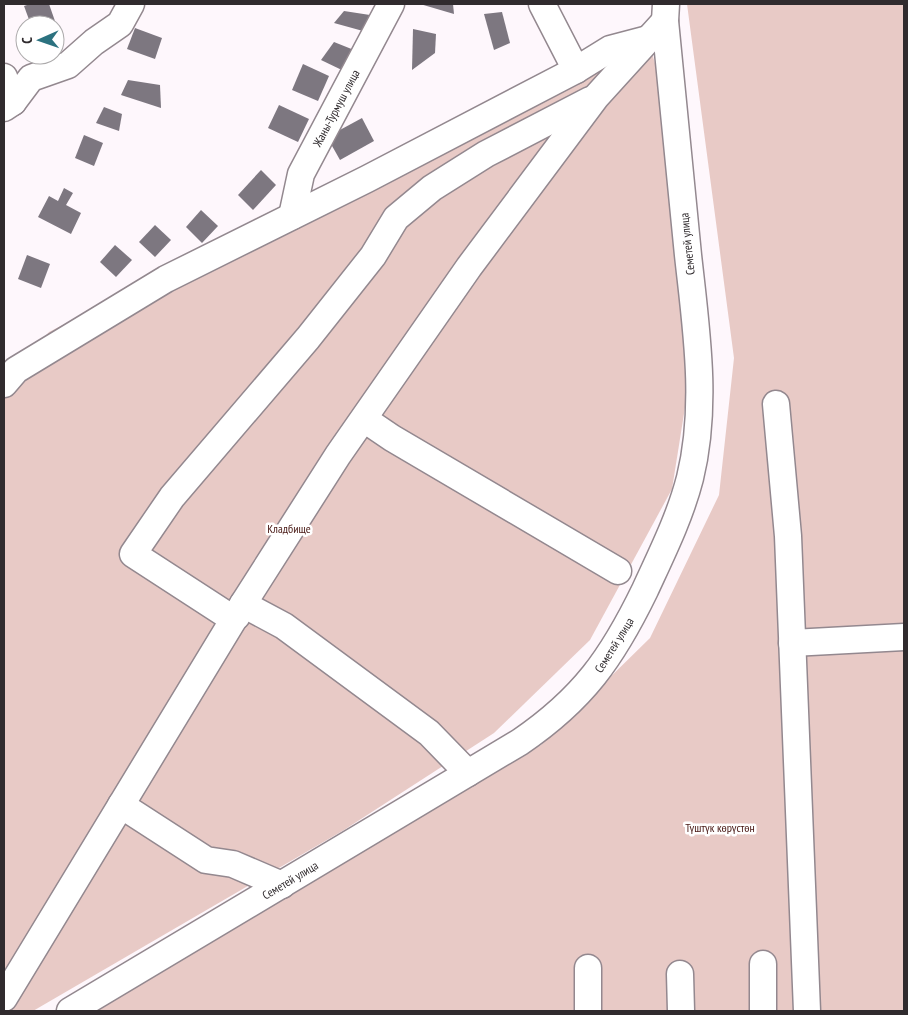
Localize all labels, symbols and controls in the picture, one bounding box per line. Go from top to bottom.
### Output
north arrow [15,15,65,65]
text: С [18,36,36,44]
street label: Жаны-Турмуш улица [309,67,363,150]
street label: Семетей улица [676,212,698,276]
park label: Кладбище [267,521,311,536]
street label: Семетей улица [591,614,637,675]
park label: Түштүк көрүстөн [685,820,755,835]
street label: Семетей улица [259,857,321,902]

